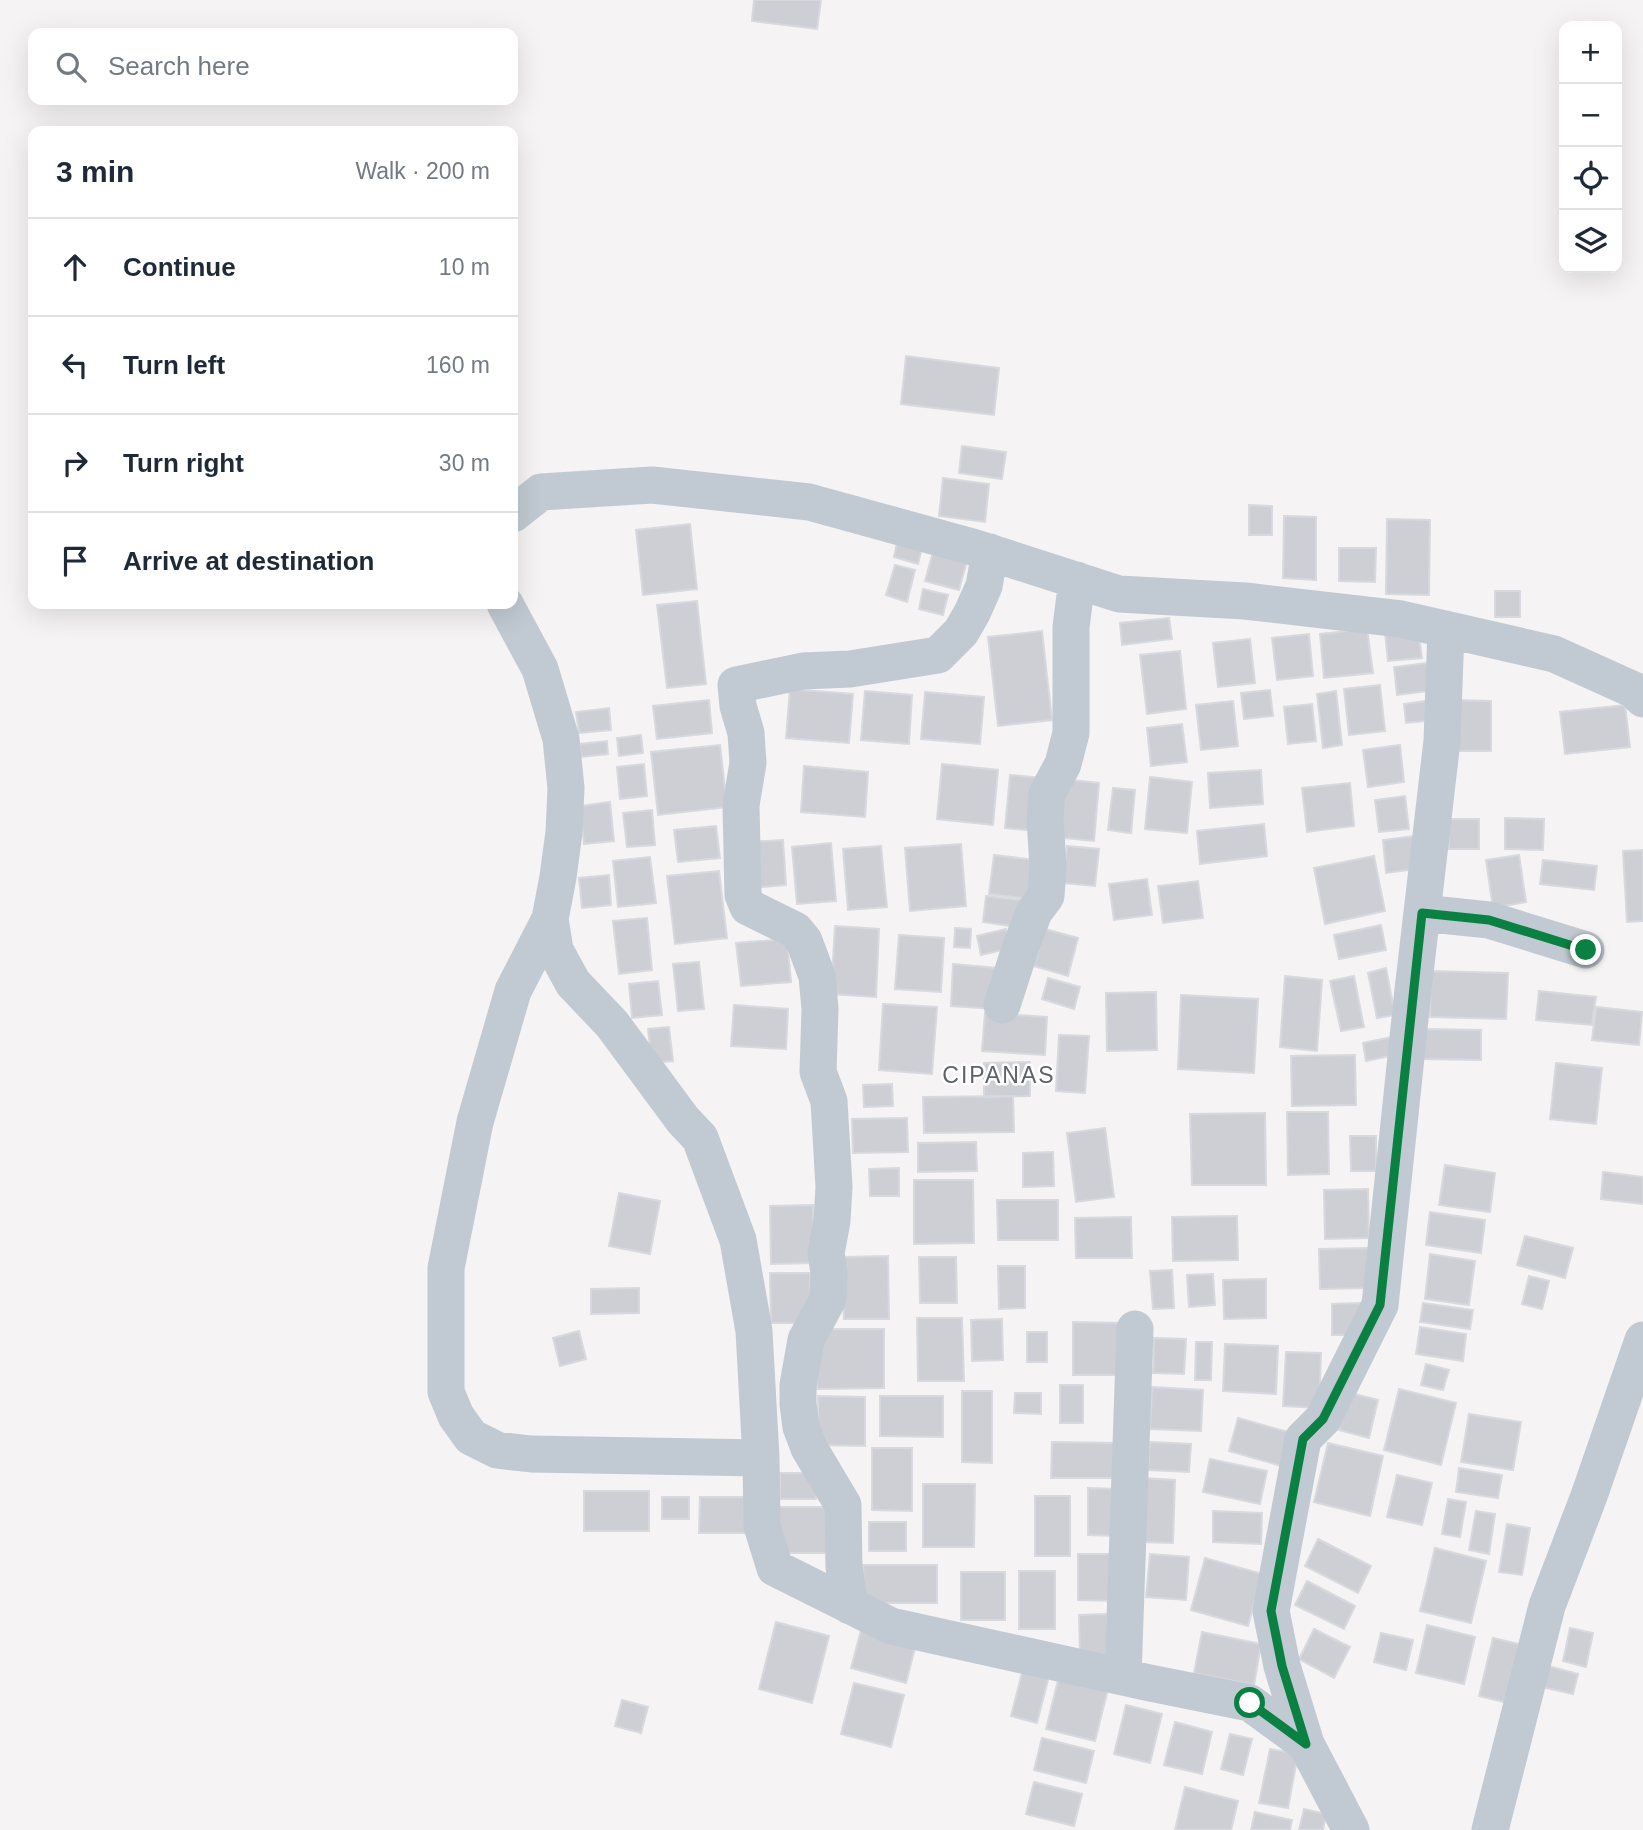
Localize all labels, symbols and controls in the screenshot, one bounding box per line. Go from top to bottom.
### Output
map controls [1559,21,1622,273]
button: + [1559,21,1622,84]
search box [28,28,518,105]
icon: search [52,48,90,86]
text: Search here [108,51,250,81]
button: − [1559,84,1622,147]
button: locate [1559,147,1622,210]
text: 3 min [56,155,134,188]
text: Walk · 200 m [355,158,490,184]
button: layers [1559,210,1622,273]
icon: ahead [56,248,94,286]
text: Continue [123,252,236,282]
text: 10 m [439,254,490,280]
icon: left [56,346,94,384]
text: Turn left [123,350,225,380]
text: 160 m [426,352,490,378]
icon: right [56,444,94,482]
text: Turn right [123,448,244,478]
text: 30 m [439,450,490,476]
icon: arrive [56,542,94,580]
text: Arrive at destination [123,546,374,576]
route end [1570,934,1601,965]
district label: CIPANAS [942,1062,1056,1088]
route start [1234,1687,1265,1718]

